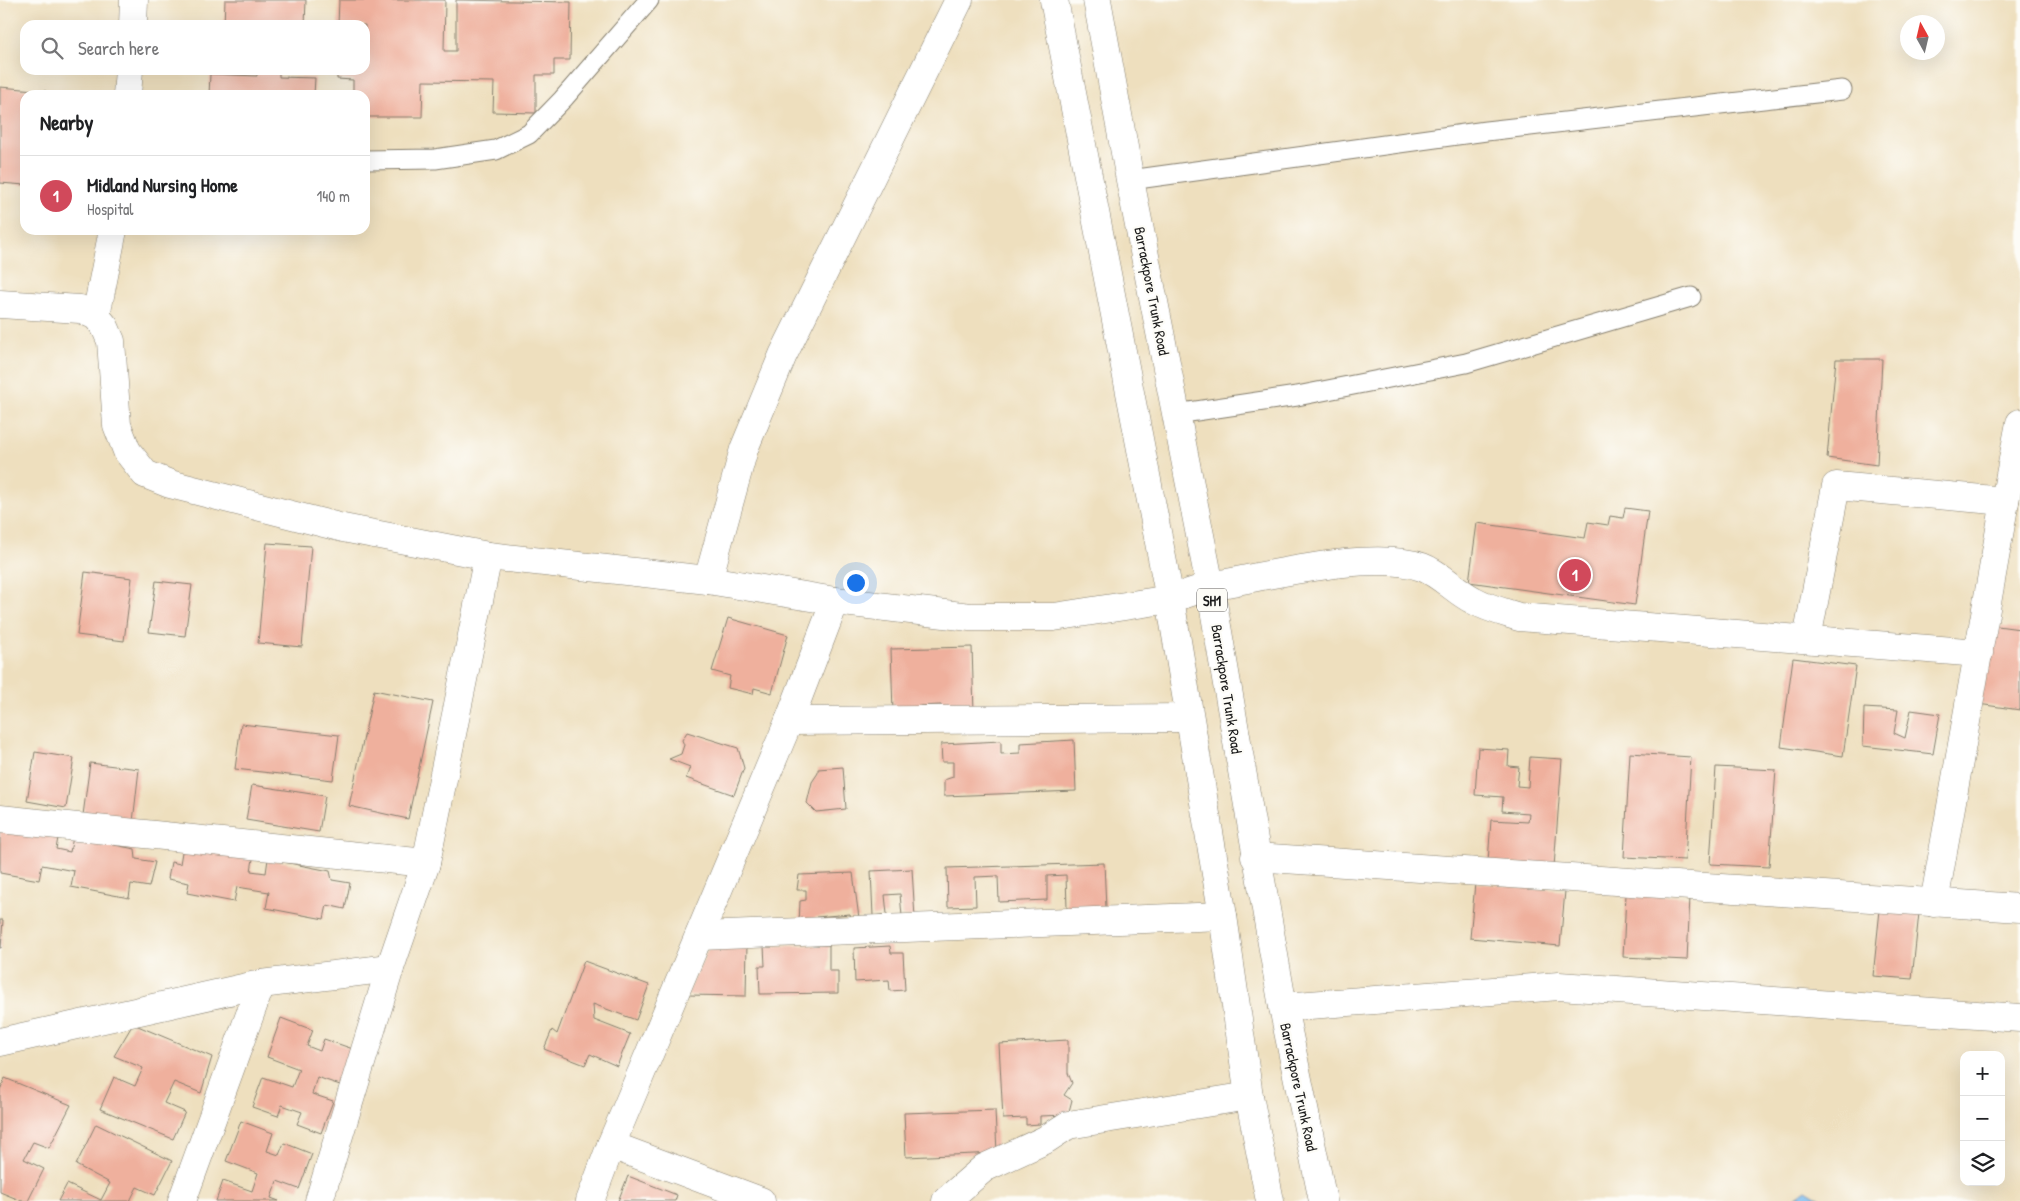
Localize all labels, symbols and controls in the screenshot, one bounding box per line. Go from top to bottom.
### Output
north arrow [1900,15,1945,60]
search box [20,20,370,75]
icon: search [38,34,66,62]
text: Search here [78,35,159,61]
text: Nearby [40,108,93,137]
text: Midland Nursing Home [87,172,238,198]
text: 1 [53,185,59,207]
text: 140 m [316,185,350,207]
text: Hospital [87,198,134,220]
street label: Barrackpore Trunk Road [1129,225,1175,357]
pin: 1 [1559,556,1591,594]
your location [843,570,869,596]
road number: SH1 [1197,588,1227,612]
street label: Barrackpore Trunk Road [1206,623,1248,755]
street label: Barrackpore Trunk Road [1275,1021,1323,1153]
map controls [1960,1051,2005,1186]
button: + [1960,1051,2005,1096]
button: − [1960,1096,2005,1141]
button: layers [1960,1141,2005,1186]

